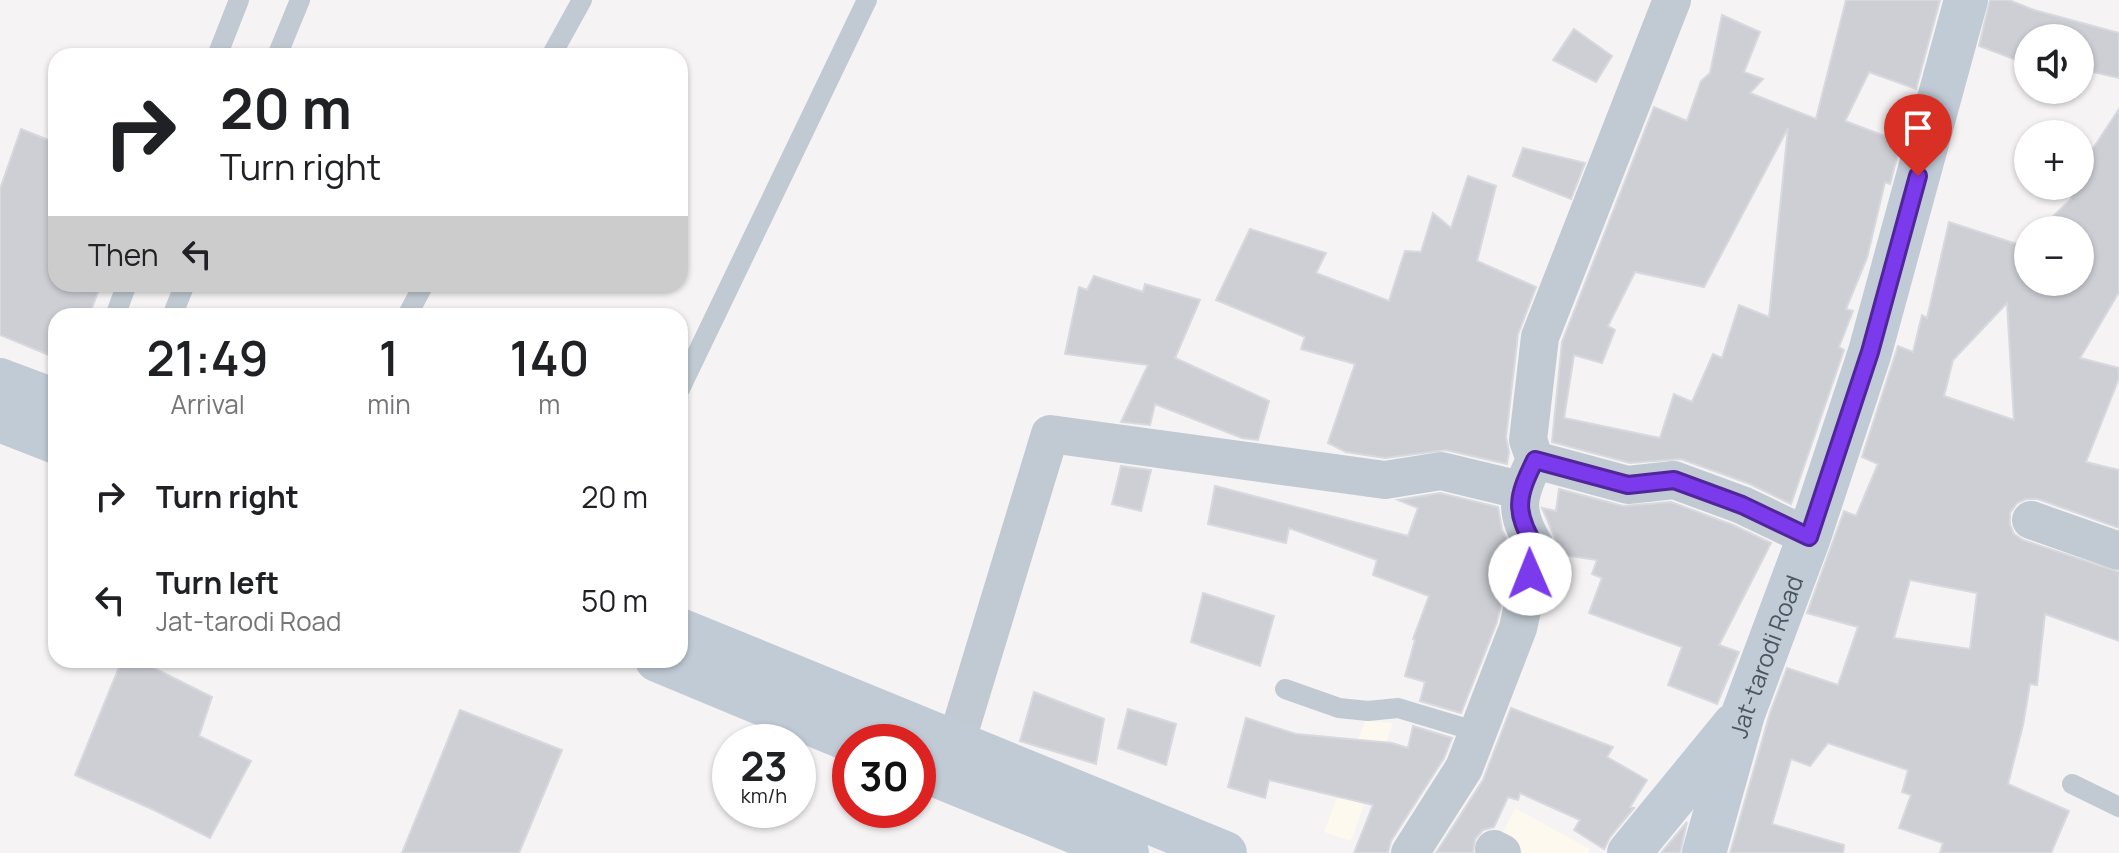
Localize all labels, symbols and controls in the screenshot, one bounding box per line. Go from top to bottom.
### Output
map controls [2014,24,2094,296]
button: sound [2014,24,2094,104]
text: 20 m [220,69,352,146]
icon: right [88,80,192,184]
pin [1884,94,1952,176]
icon: arrive [1896,106,1940,150]
button: + [2014,120,2094,200]
text: Turn right [220,142,381,191]
button: − [2014,216,2094,296]
icon: left [175,232,219,276]
text: Then [88,234,159,275]
text: 21:49 [147,325,269,390]
text: 1 [379,325,399,390]
text: 140 [509,325,589,390]
text: Arrival [170,386,245,422]
text: min [367,386,411,422]
text: m [538,386,560,422]
icon: right [88,474,132,518]
text: Turn right [156,476,299,517]
text: 20 m [581,476,648,517]
position arrow [1488,532,1572,616]
text: Turn left [156,562,279,603]
street label: Jat-tarodi Road [1721,570,1810,742]
icon: left [88,578,132,622]
text: 50 m [581,580,648,621]
text: Jat-tarodi Road [156,603,341,639]
speed limit sign: 30 [832,724,936,828]
text: 23 [740,738,788,793]
text: km/h [741,782,787,809]

